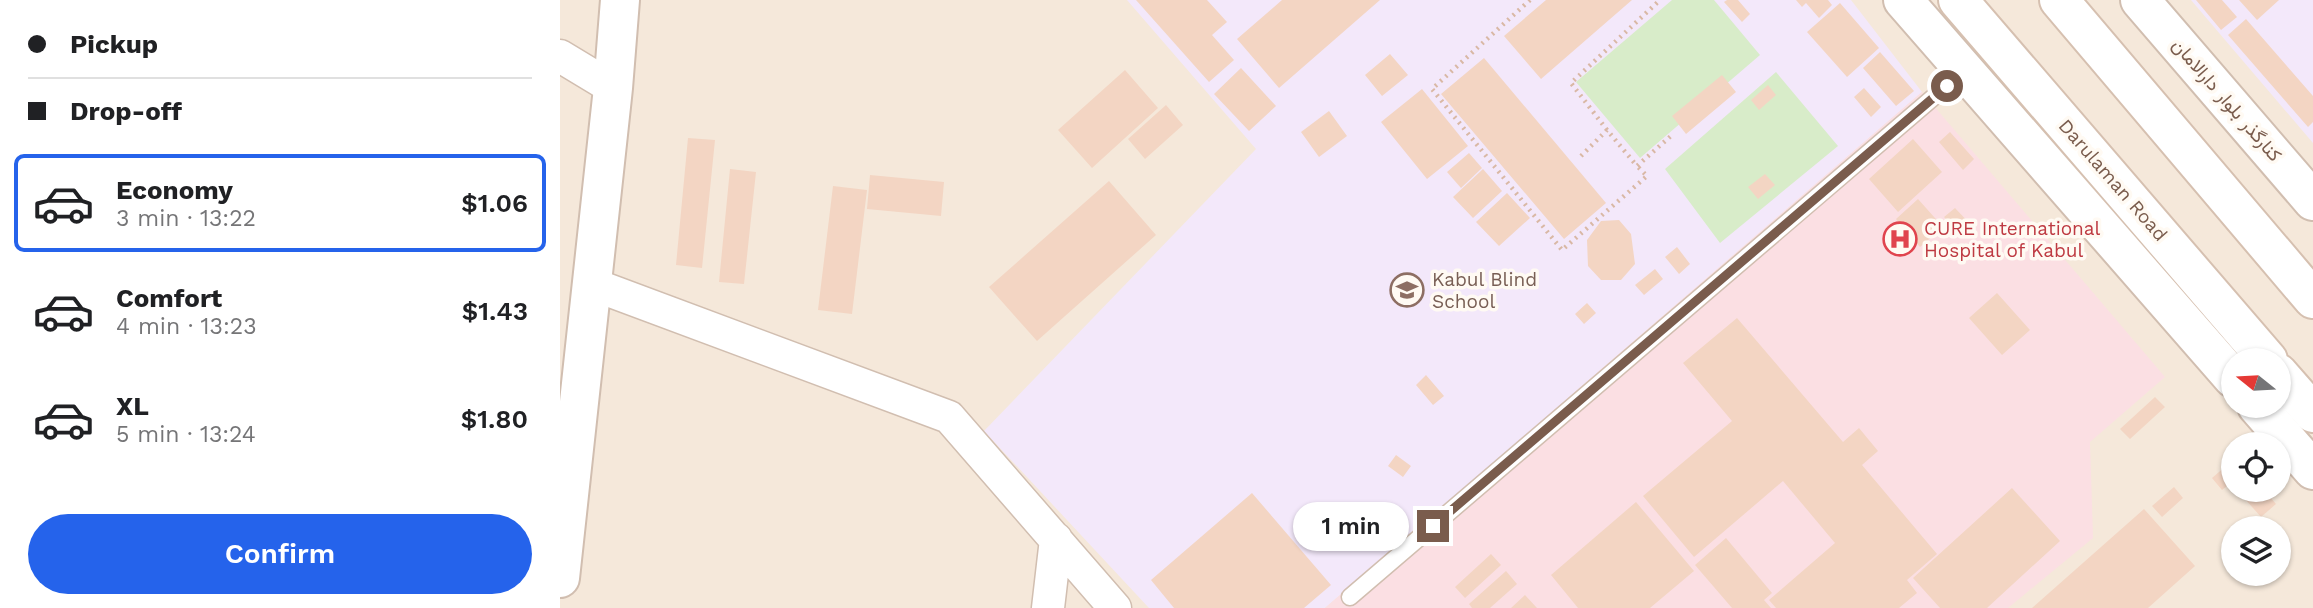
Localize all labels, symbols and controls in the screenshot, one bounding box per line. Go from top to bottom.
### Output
text: Pickup [70,29,158,59]
street label: کنارگذر بلوار دارالامان [2167,34,2287,166]
route start [1931,70,1963,102]
text: Drop-off [70,96,182,126]
street label: Darulaman Road [2054,114,2172,246]
icon: car [32,172,95,235]
text: Economy [116,175,233,205]
text: $1.06 [461,188,528,218]
text: 3 min · 13:22 [116,205,256,232]
place label: CURE International Hospital of Kabul [1924,217,2101,262]
hospital icon: CURE International Hospital of Kabul [1881,220,1919,258]
place label: Kabul Blind School [1432,268,1537,313]
school or university icon: Kabul Blind School [1388,271,1426,309]
icon: car [32,280,95,343]
text: Comfort [116,283,222,313]
text: $1.43 [462,296,528,326]
text: 4 min · 13:23 [116,313,257,340]
north arrow [2221,348,2291,418]
map controls [2221,348,2291,586]
icon: car [32,388,95,451]
text: XL [116,391,149,421]
text: $1.80 [461,404,528,434]
text: 5 min · 13:24 [116,421,256,448]
button: locate [2221,432,2291,502]
callout: 1 min [1293,502,1408,550]
route end [1417,510,1449,542]
text: 1 min [1321,513,1381,540]
button: Confirm [28,514,532,594]
button: layers [2221,516,2291,586]

